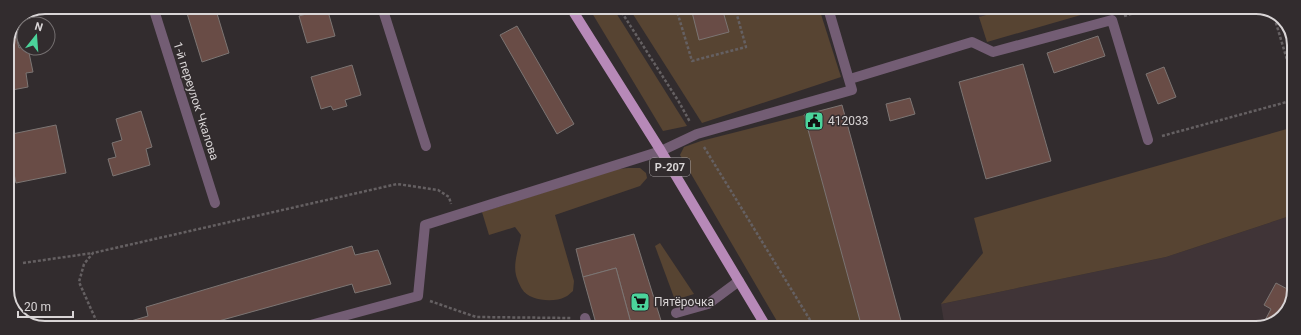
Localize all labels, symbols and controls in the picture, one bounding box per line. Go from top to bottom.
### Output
north arrow [16,16,56,56]
text: N [33,20,45,34]
street label: 1-й переулок Чкалова [170,40,222,162]
public building icon: 412033 [803,110,825,132]
place label: 412033 [828,114,868,128]
road number: Р-207 [650,158,690,176]
supermarket icon: Пятёрочка [629,291,651,313]
scale bar [18,293,73,319]
place label: Пятёрочка [654,295,714,309]
text: 20 m [24,300,51,314]

